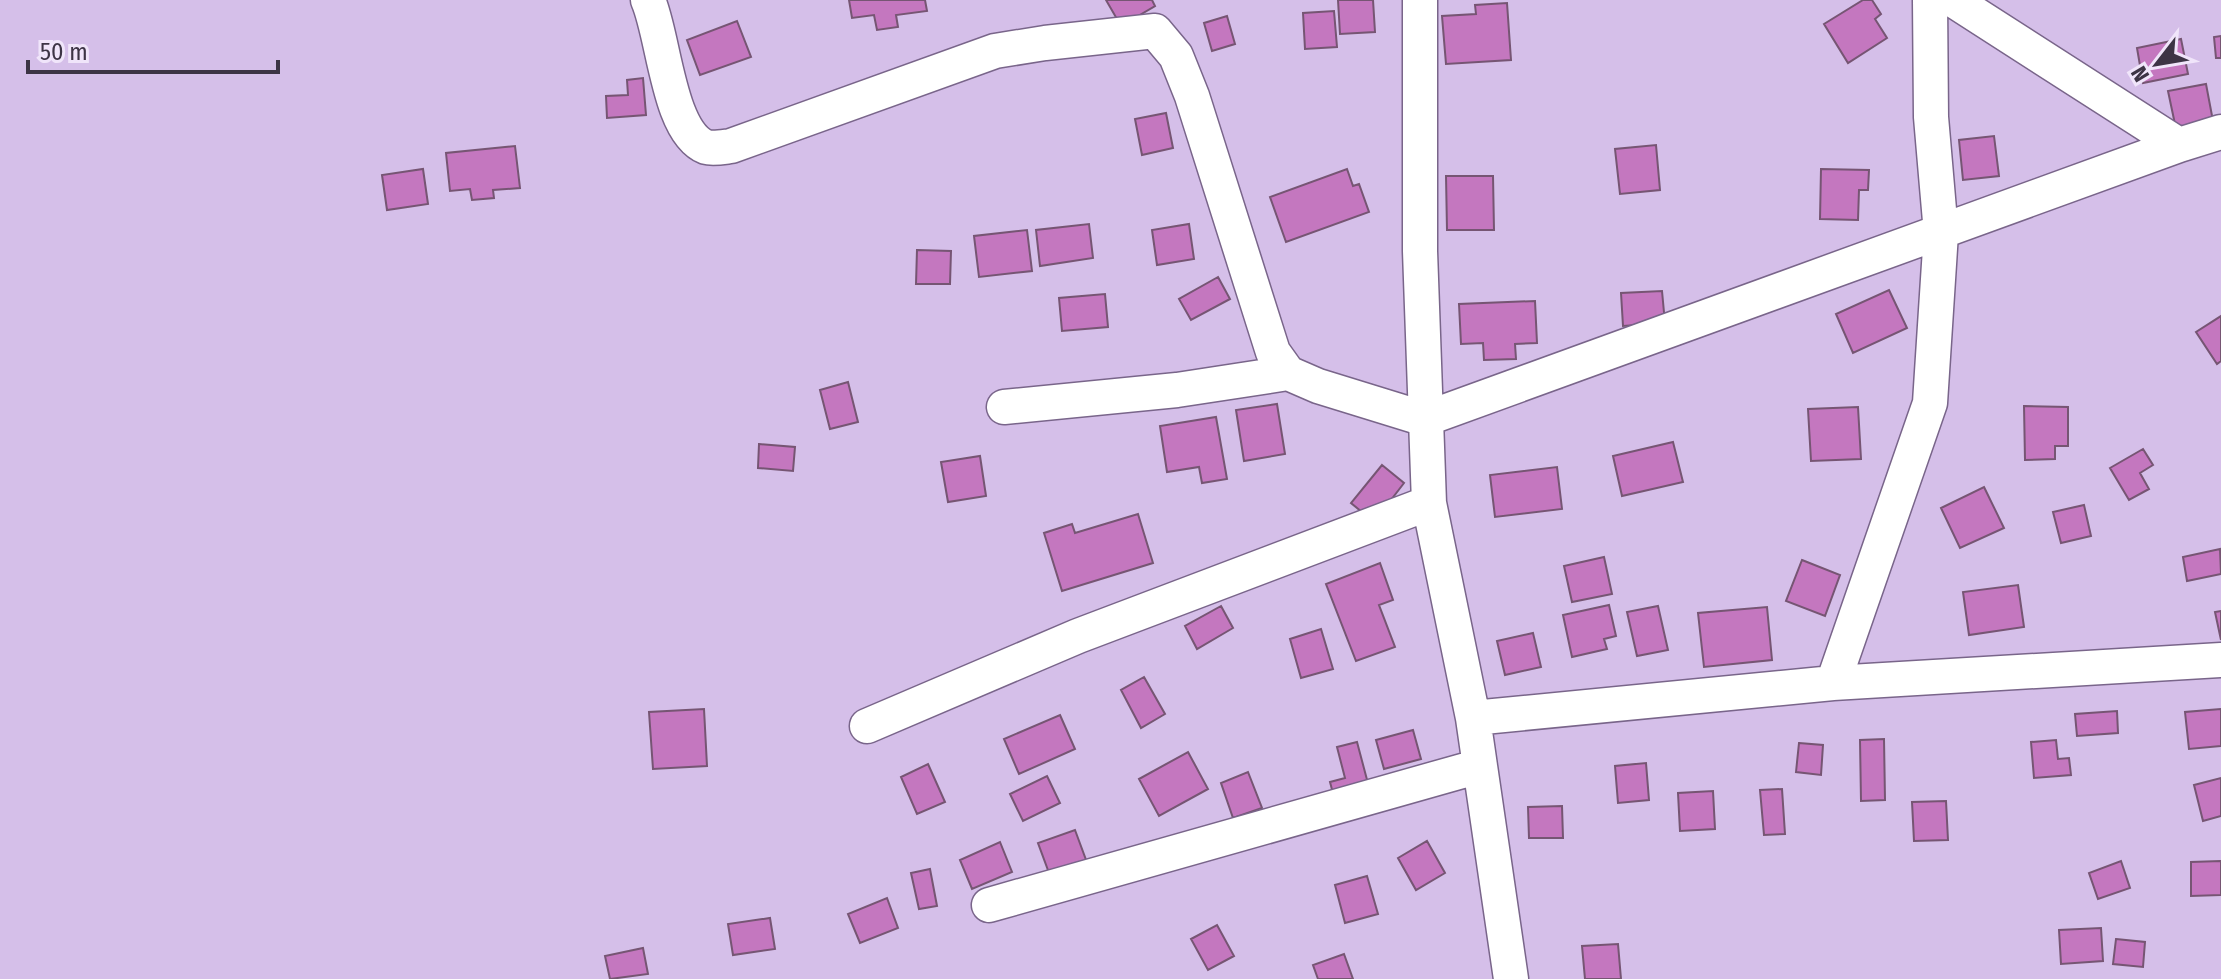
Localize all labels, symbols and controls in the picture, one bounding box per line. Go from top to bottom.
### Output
scale bar [28,24,278,74]
north arrow [2117,24,2197,104]
text: 50 m [40,38,88,66]
text: N [2125,61,2155,87]

